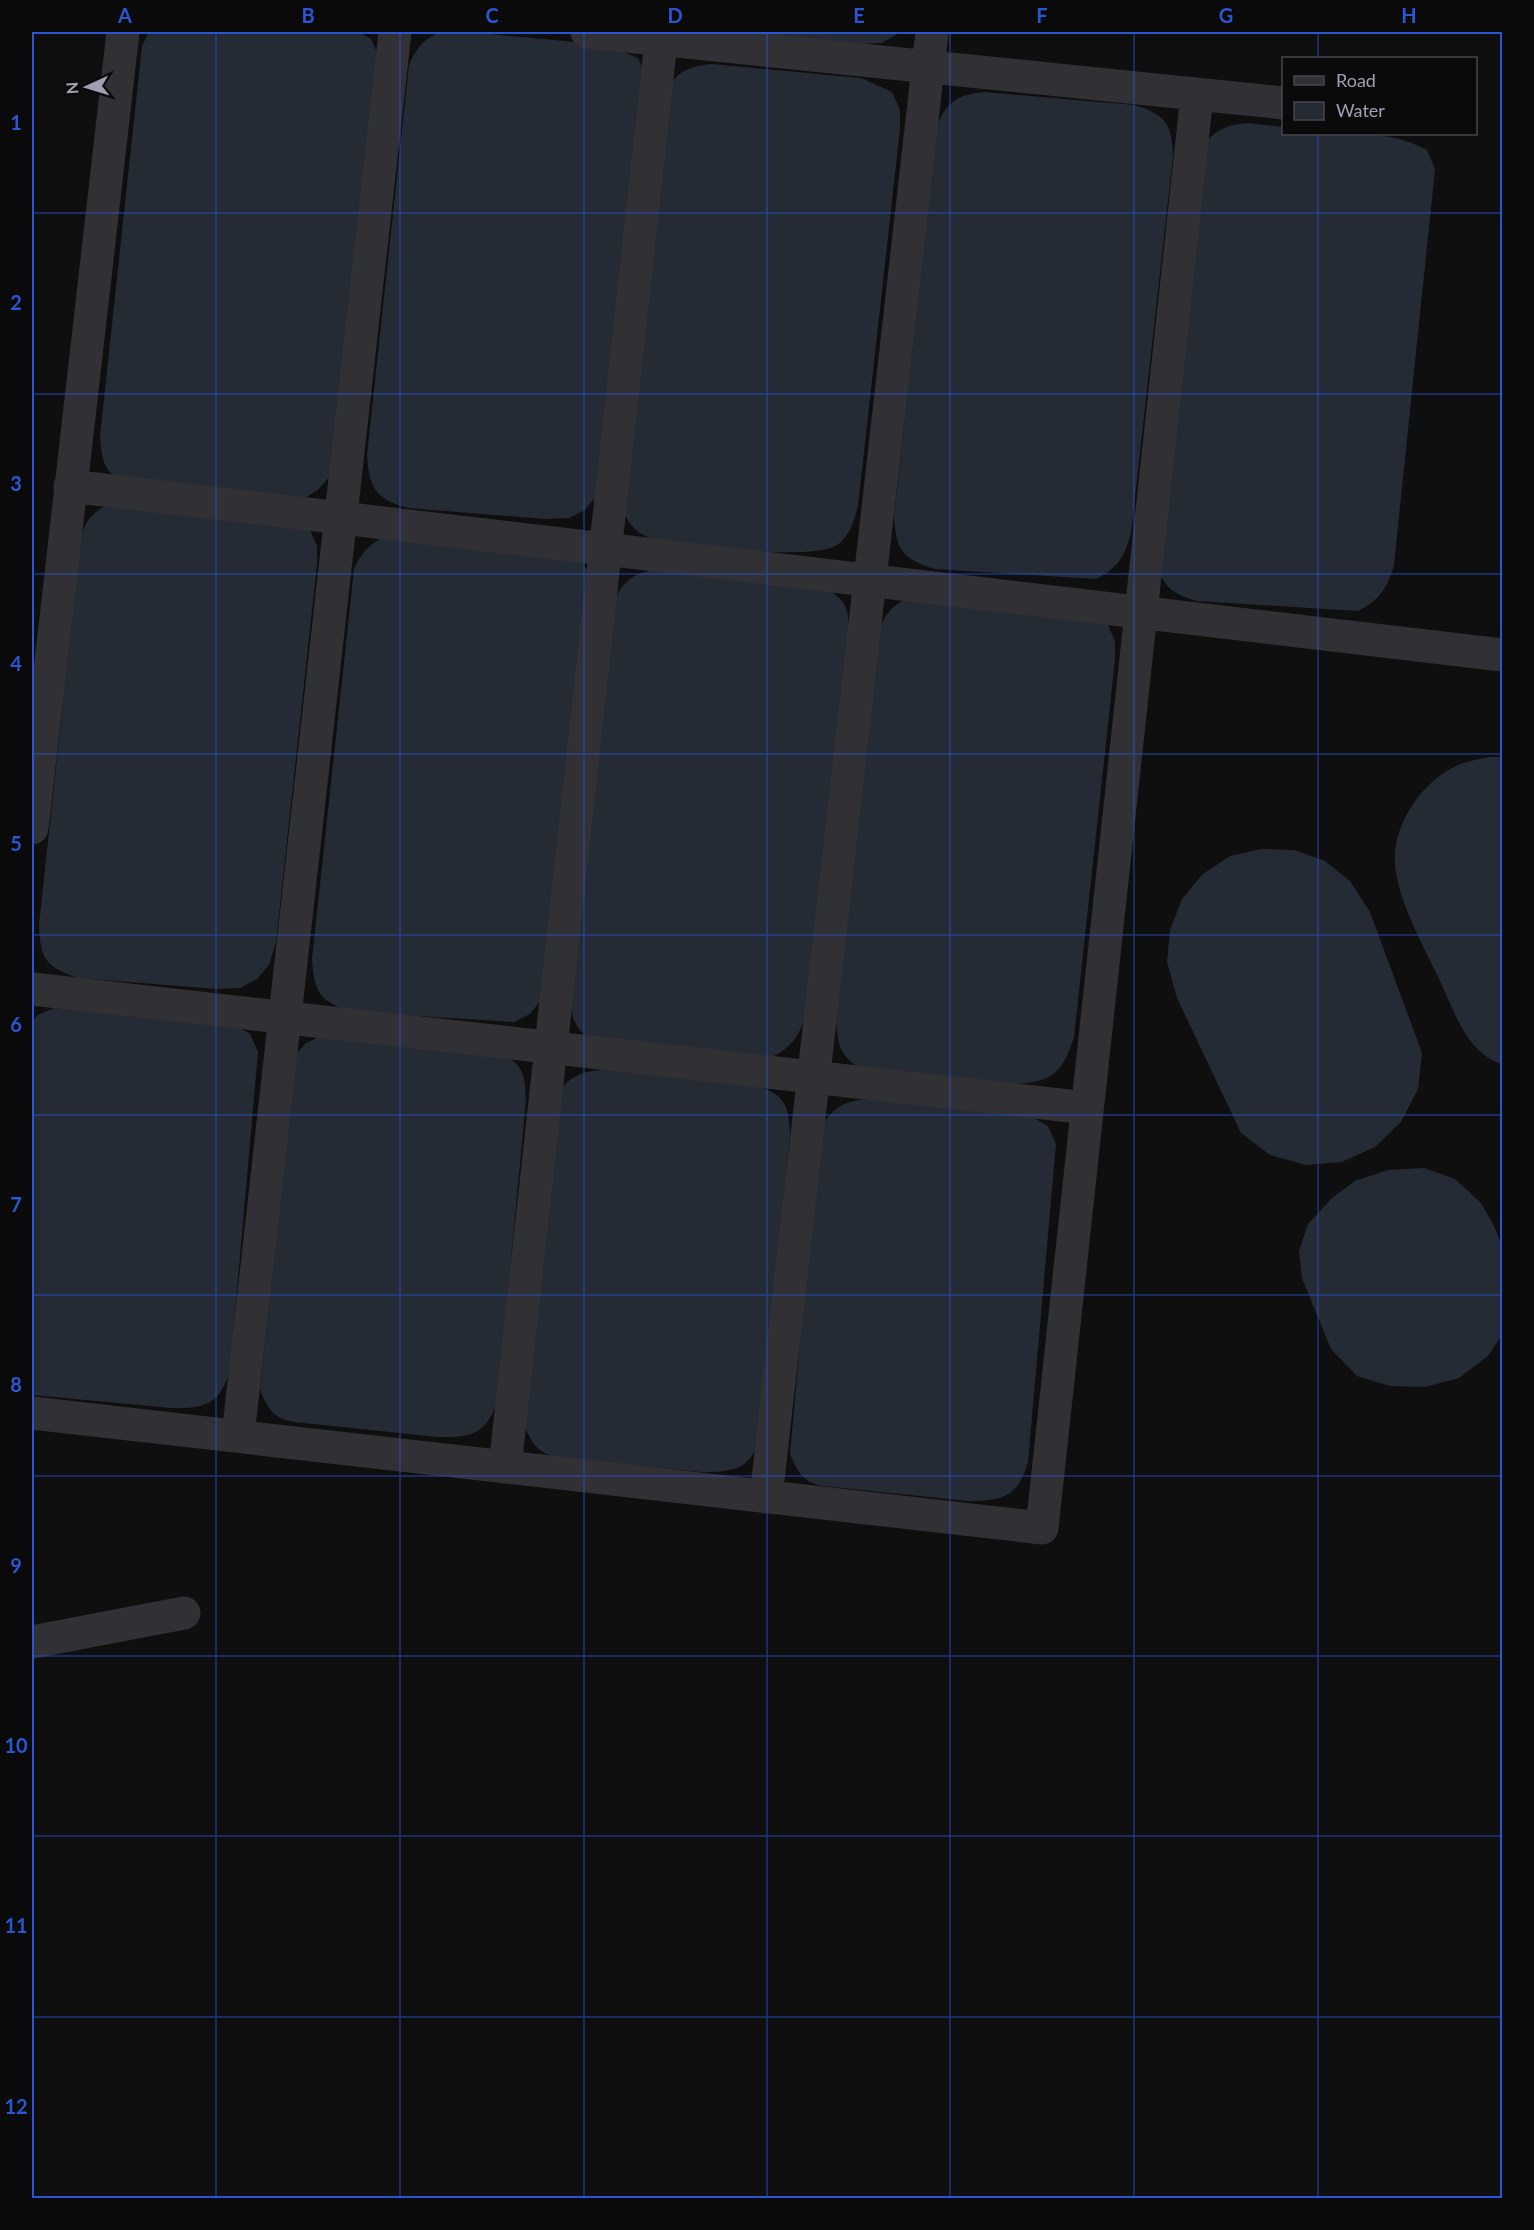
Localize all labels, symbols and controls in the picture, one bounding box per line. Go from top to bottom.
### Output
text: A [117,3,132,27]
text: B [301,3,315,27]
text: C [485,3,499,27]
text: D [667,3,683,27]
text: E [853,3,865,27]
text: F [1036,3,1048,27]
text: G [1219,3,1233,27]
text: H [1401,3,1417,27]
north arrow [57,57,117,117]
legend [1282,57,1477,135]
text: Road [1336,69,1376,91]
text: N [62,81,81,95]
text: Water [1336,99,1385,121]
text: 1 [10,110,22,134]
text: 2 [10,290,22,314]
text: 3 [10,471,22,495]
text: 4 [10,651,22,675]
text: 5 [10,831,22,855]
text: 6 [10,1012,22,1036]
text: 7 [10,1192,22,1216]
text: 8 [10,1372,22,1396]
text: 9 [10,1553,22,1577]
text: 10 [4,1733,28,1757]
text: 11 [4,1913,28,1937]
text: 12 [4,2094,28,2118]

